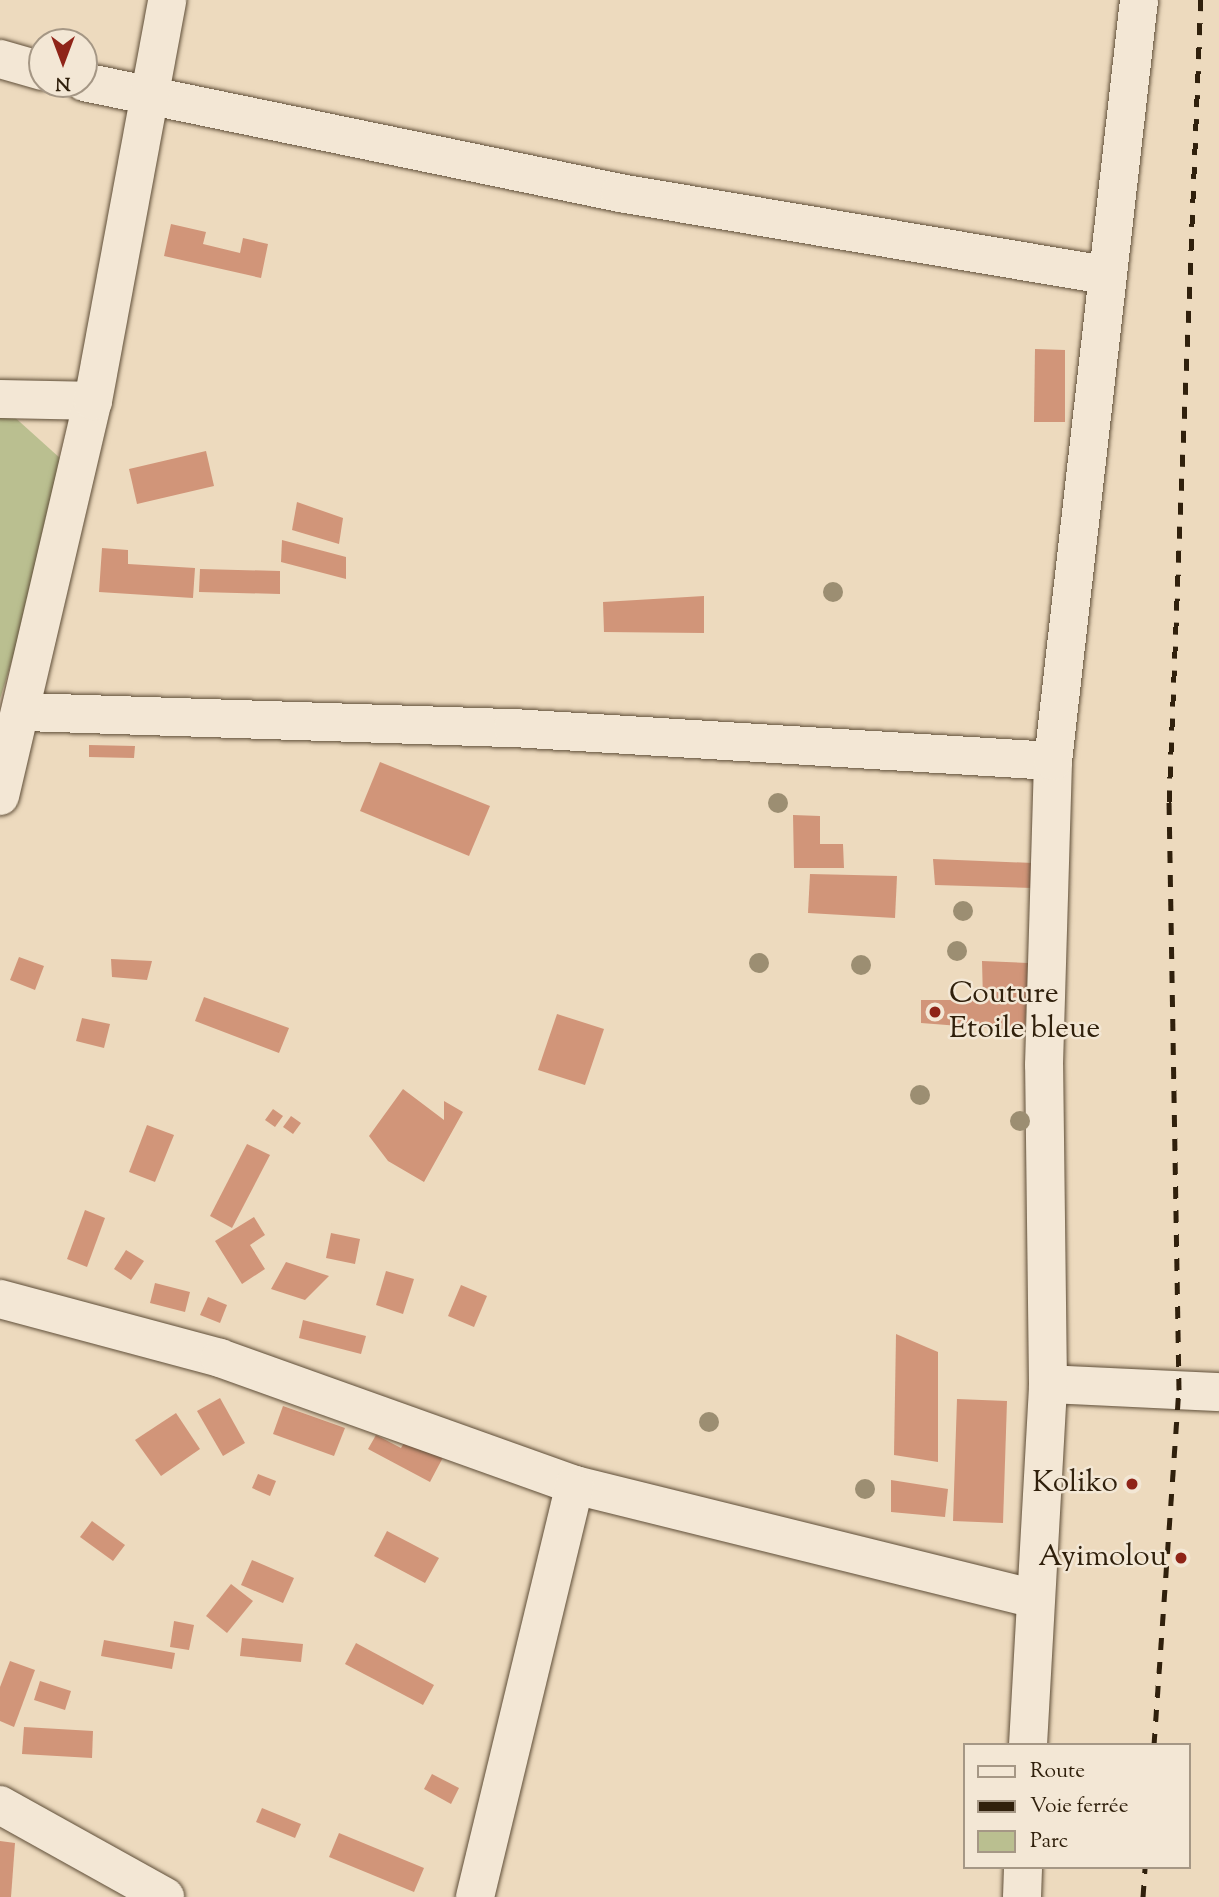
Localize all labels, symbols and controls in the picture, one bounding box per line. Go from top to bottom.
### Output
north arrow [28,28,98,98]
text: N [55,69,71,96]
place label: Couture Etoile bleue [949,977,1100,1048]
marker: Couture Etoile bleue [927,1004,943,1020]
place label: Koliko [1032,1466,1118,1502]
marker: Koliko [1124,1476,1140,1492]
place label: Ayimolou [1038,1540,1167,1576]
marker: Ayimolou [1173,1550,1189,1566]
legend [964,1743,1191,1869]
text: Route [1030,1757,1085,1787]
text: Voie ferrée [1030,1792,1128,1822]
text: Parc [1030,1827,1068,1857]

